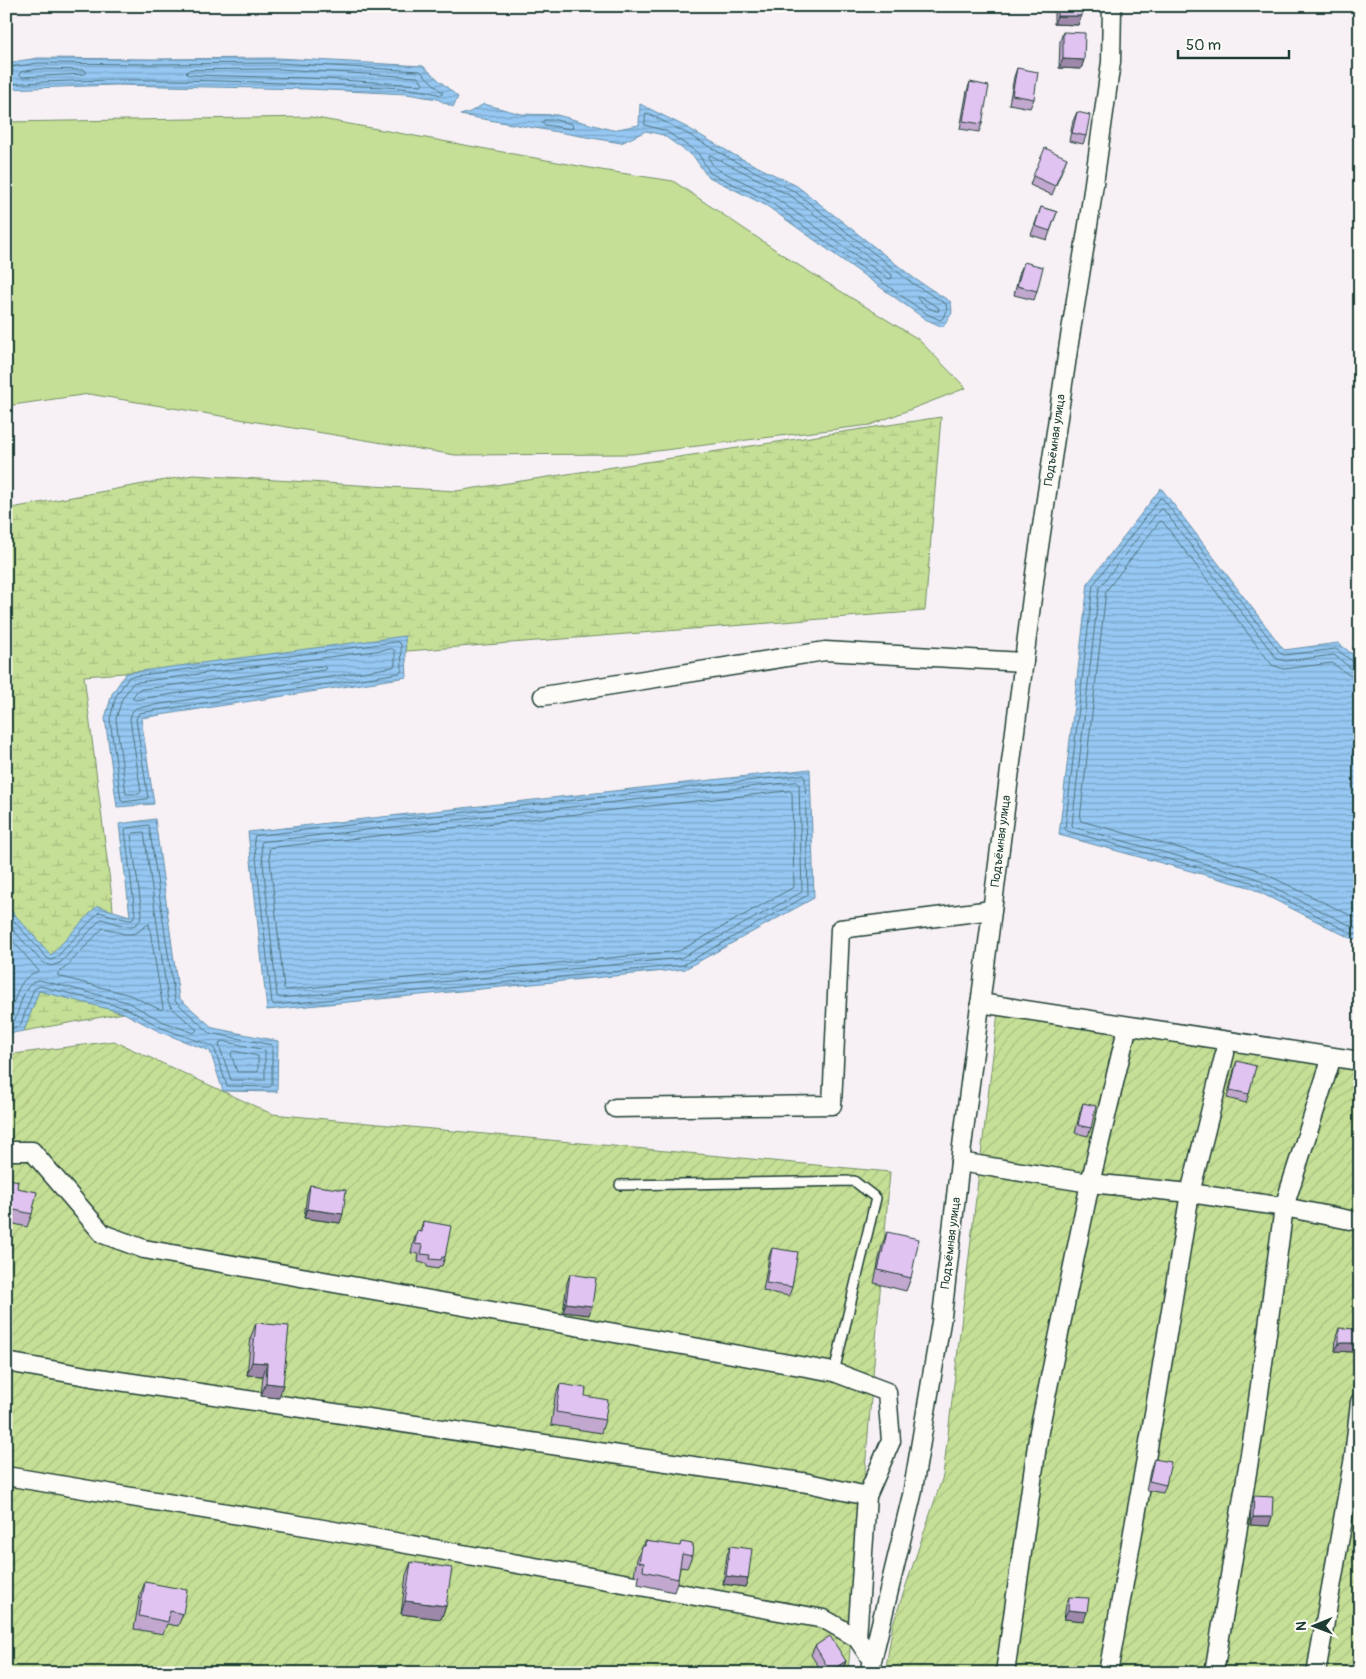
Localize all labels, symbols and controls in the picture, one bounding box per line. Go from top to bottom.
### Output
scale bar [1178,28,1290,60]
text: 50 m [1186,36,1221,55]
street label: Подъёмная улица [1041,393,1069,487]
street label: Подъёмная улица [988,794,1014,888]
street label: Подъёмная улица [938,1196,964,1290]
north arrow [1288,1602,1338,1652]
text: N [1293,1621,1310,1631]

